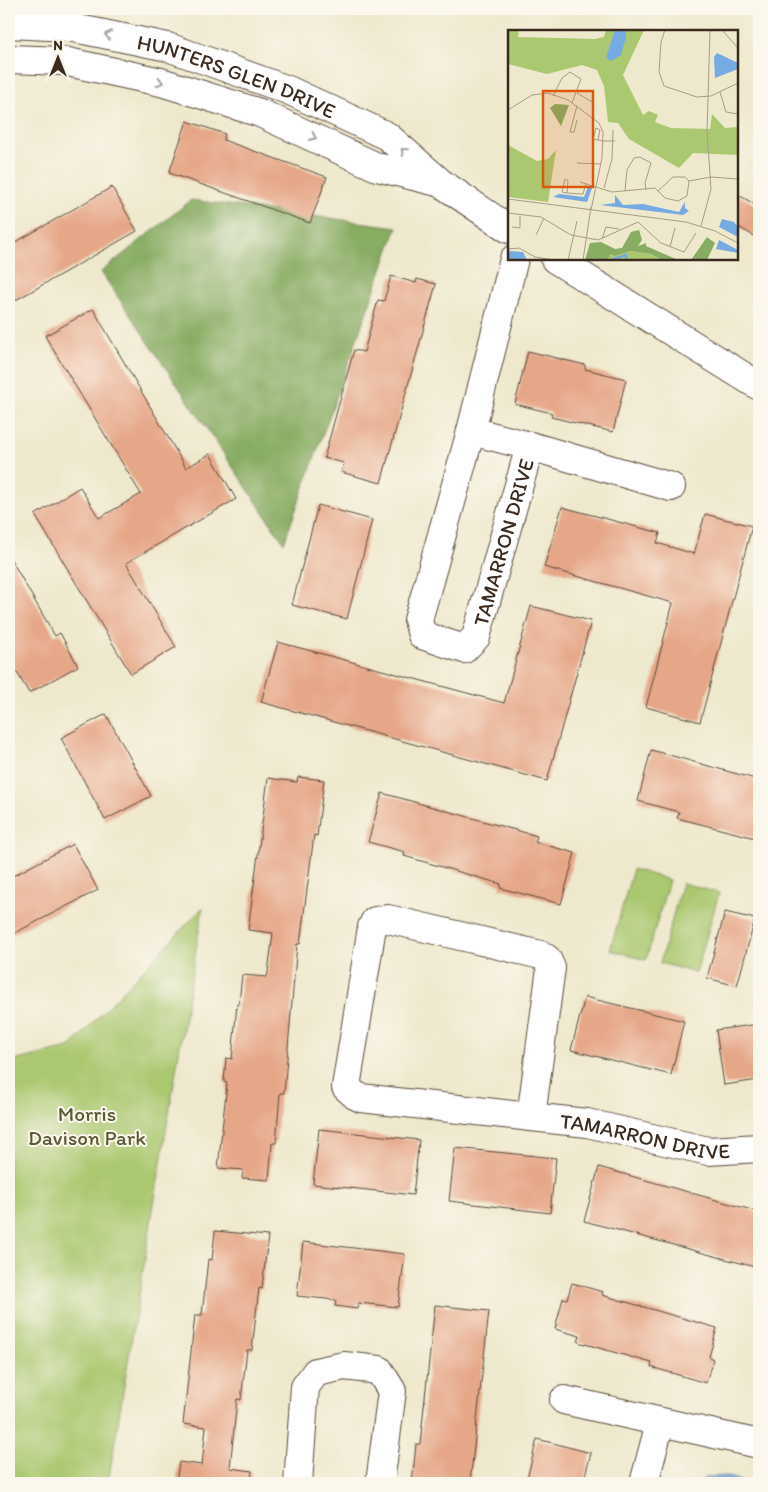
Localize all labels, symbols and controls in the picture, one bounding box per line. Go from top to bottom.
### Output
street label: HUNTERS GLEN DRIVE [135,29,340,123]
one-way arrow [104,30,113,41]
inset map [508,30,738,260]
north arrow [32,32,82,82]
text: N [53,37,63,54]
one-way arrow [156,76,165,87]
one-way arrow [308,131,317,141]
one-way arrow [401,148,410,156]
street label: TAMARRON DRIVE [467,455,538,629]
park label: Morris Davison Park [28,1101,146,1150]
street label: TAMARRON DRIVE [559,1108,731,1164]

